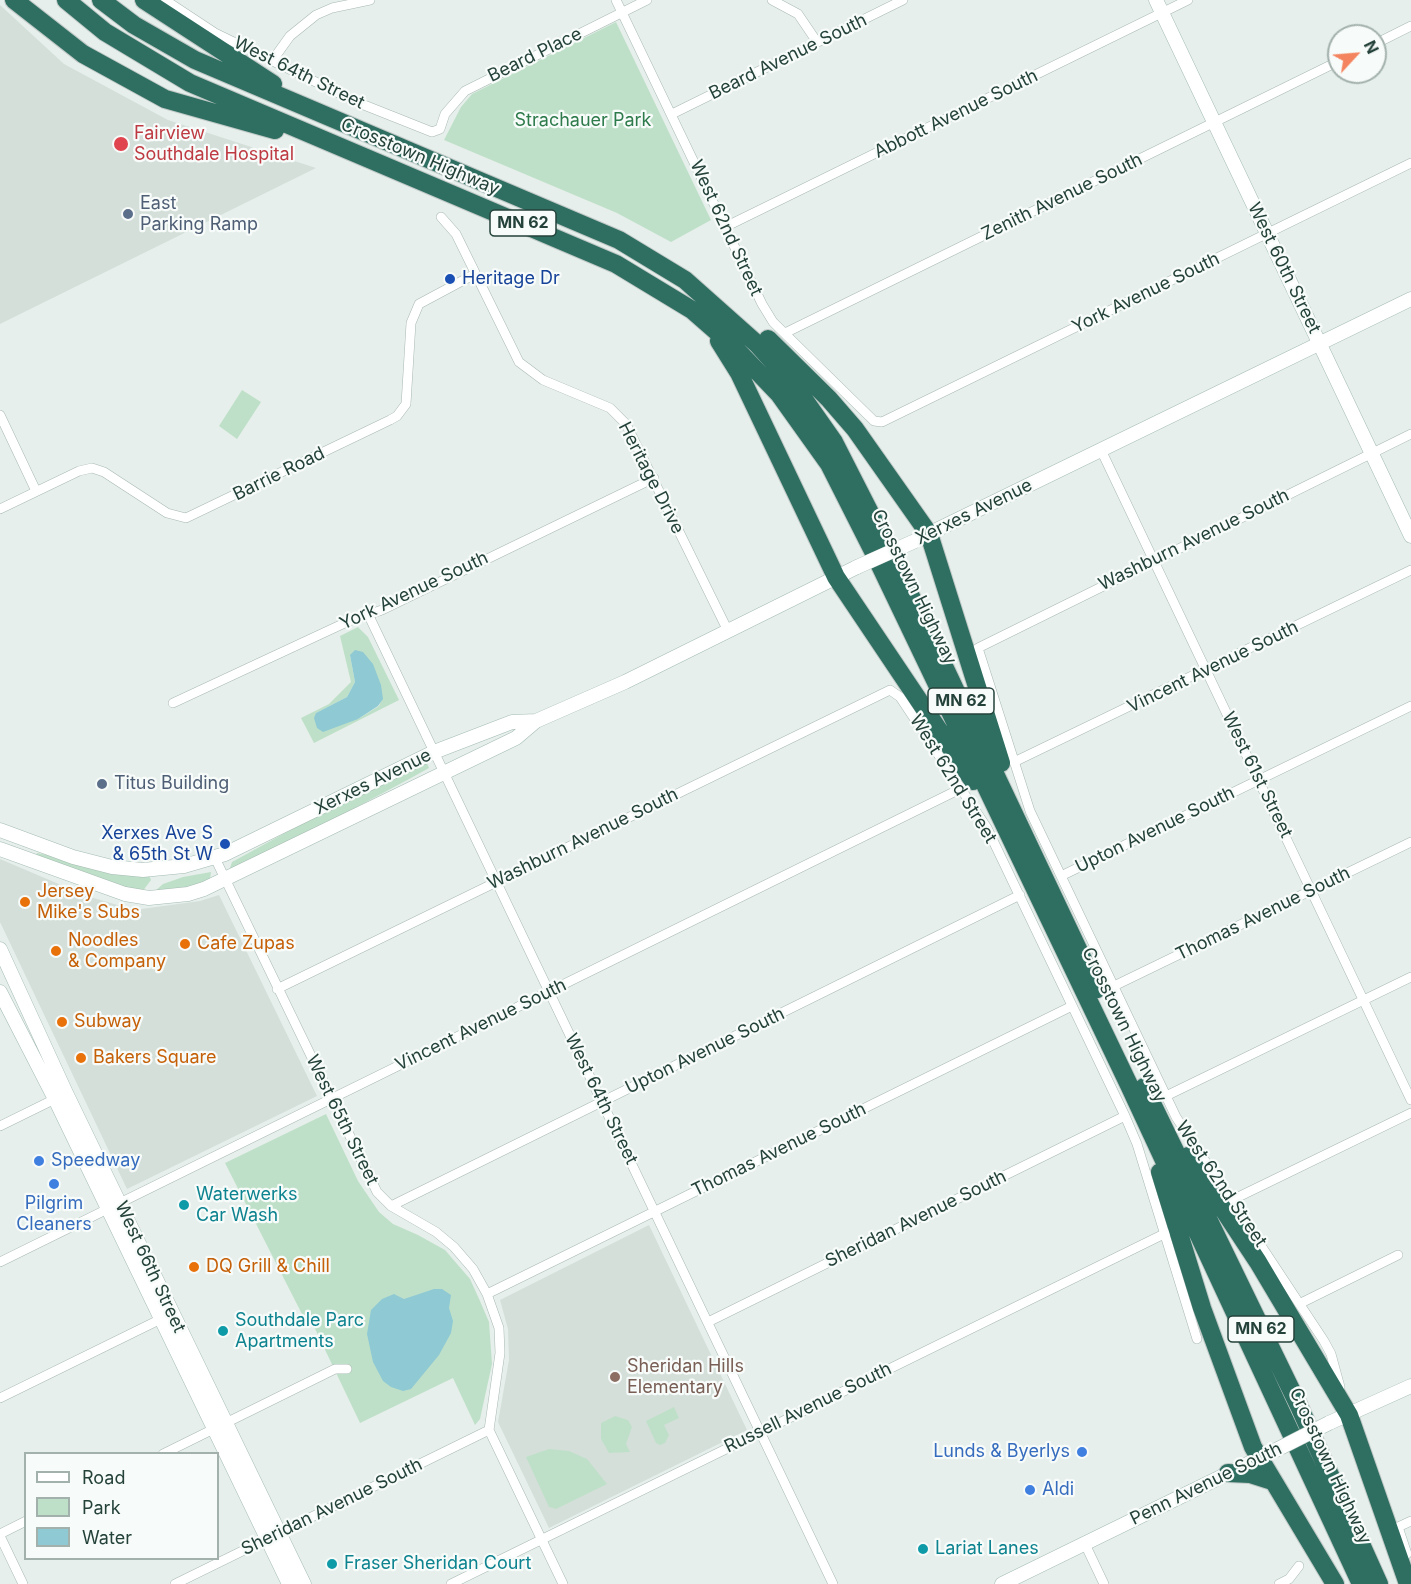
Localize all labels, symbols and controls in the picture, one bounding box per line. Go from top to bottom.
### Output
street label: Beard Avenue South [706,9,870,105]
street label: Beard Place [484,23,586,87]
north arrow [1327,24,1387,84]
street label: West 64th Street [230,32,368,114]
text: N [1360,37,1383,57]
street label: Abbott Avenue South [871,65,1041,163]
park label: Strachauer Park [515,110,651,132]
street label: Crosstown Highway [337,114,503,200]
place label: Fairview Southdale Hospital [134,123,294,166]
marker: Fairview Southdale Hospital [112,135,130,153]
street label: Zenith Avenue South [978,149,1146,245]
street label: West 62nd Street [685,157,767,299]
place label: East Parking Ramp [140,193,258,236]
street label: West 60th Street [1243,199,1325,337]
marker: East Parking Ramp [121,207,135,221]
road number: MN 62 [490,210,556,236]
street label: York Avenue South [1069,248,1223,338]
place label: Heritage Dr [462,268,560,290]
marker: Heritage Dr [443,272,457,286]
street label: Heritage Drive [614,418,688,538]
street label: Barrie Road [230,443,328,505]
street label: Xerxes Avenue [912,474,1036,550]
street label: Washburn Avenue South [1095,484,1293,596]
street label: Crosstown Highway [867,506,961,668]
street label: York Avenue South [336,547,492,635]
street label: Vincent Avenue South [1124,616,1302,718]
road number: MN 62 [928,688,994,714]
street label: West 61st Street [1217,708,1297,842]
street label: West 62nd Street [905,711,1001,847]
street label: Xerxes Avenue [311,744,435,820]
place label: Titus Building [114,773,229,795]
marker: Titus Building [95,777,109,791]
street label: Upton Avenue South [1072,782,1238,878]
street label: Washburn Avenue South [484,783,682,895]
place label: Xerxes Ave S & 65th St W [101,823,213,866]
marker: Xerxes Ave S & 65th St W [218,837,232,851]
street label: Thomas Avenue South [1172,862,1354,966]
place label: Jersey Mike's Subs [37,881,140,924]
marker: Jersey Mike's Subs [18,895,32,909]
place label: Noodles & Company [68,930,166,972]
place label: Cafe Zupas [197,933,295,955]
marker: Cafe Zupas [178,937,192,951]
marker: Noodles & Company [49,944,63,958]
street label: Crosstown Highway [1077,944,1171,1106]
street label: Vincent Avenue South [392,974,570,1076]
street label: Upton Avenue South [622,1003,788,1099]
place label: Subway [74,1011,142,1033]
marker: Subway [55,1015,69,1029]
street label: West 64th Street [560,1030,642,1168]
place label: Bakers Square [93,1047,216,1069]
marker: Bakers Square [74,1051,88,1065]
street label: West 65th Street [301,1051,383,1189]
street label: Thomas Avenue South [688,1098,870,1202]
street label: West 62nd Street [1171,1117,1271,1251]
place label: Speedway [51,1150,140,1172]
marker: Speedway [32,1154,46,1168]
street label: Sheridan Avenue South [822,1166,1010,1272]
marker: Pilgrim Cleaners [47,1177,61,1191]
place label: Waterwerks Car Wash [196,1184,297,1226]
place label: Pilgrim Cleaners [16,1193,92,1236]
street label: West 66th Street [110,1198,190,1336]
marker: Waterwerks Car Wash [177,1198,191,1212]
place label: DQ Grill & Chill [206,1256,330,1278]
marker: DQ Grill & Chill [187,1260,201,1274]
place label: Southdale Parc Apartments [235,1310,364,1352]
road number: MN 62 [1228,1316,1294,1342]
marker: Southdale Parc Apartments [216,1324,230,1338]
place label: Sheridan Hills Elementary [627,1356,744,1398]
street label: Russell Avenue South [721,1358,895,1458]
marker: Sheridan Hills Elementary [608,1370,622,1384]
street label: Crosstown Highway [1284,1384,1376,1548]
street label: Penn Avenue South [1127,1438,1285,1530]
place label: Lunds & Byerlys [933,1441,1070,1463]
marker: Lunds & Byerlys [1075,1445,1089,1459]
legend [24,1452,219,1560]
street label: Sheridan Avenue South [238,1454,426,1560]
text: Road [82,1467,125,1488]
place label: Aldi [1042,1479,1074,1501]
marker: Aldi [1023,1483,1037,1497]
text: Park [82,1497,121,1518]
text: Water [82,1527,132,1548]
place label: Lariat Lanes [935,1538,1039,1560]
marker: Lariat Lanes [916,1542,930,1556]
place label: Fraser Sheridan Court [344,1553,531,1575]
marker: Fraser Sheridan Court [325,1557,339,1571]

